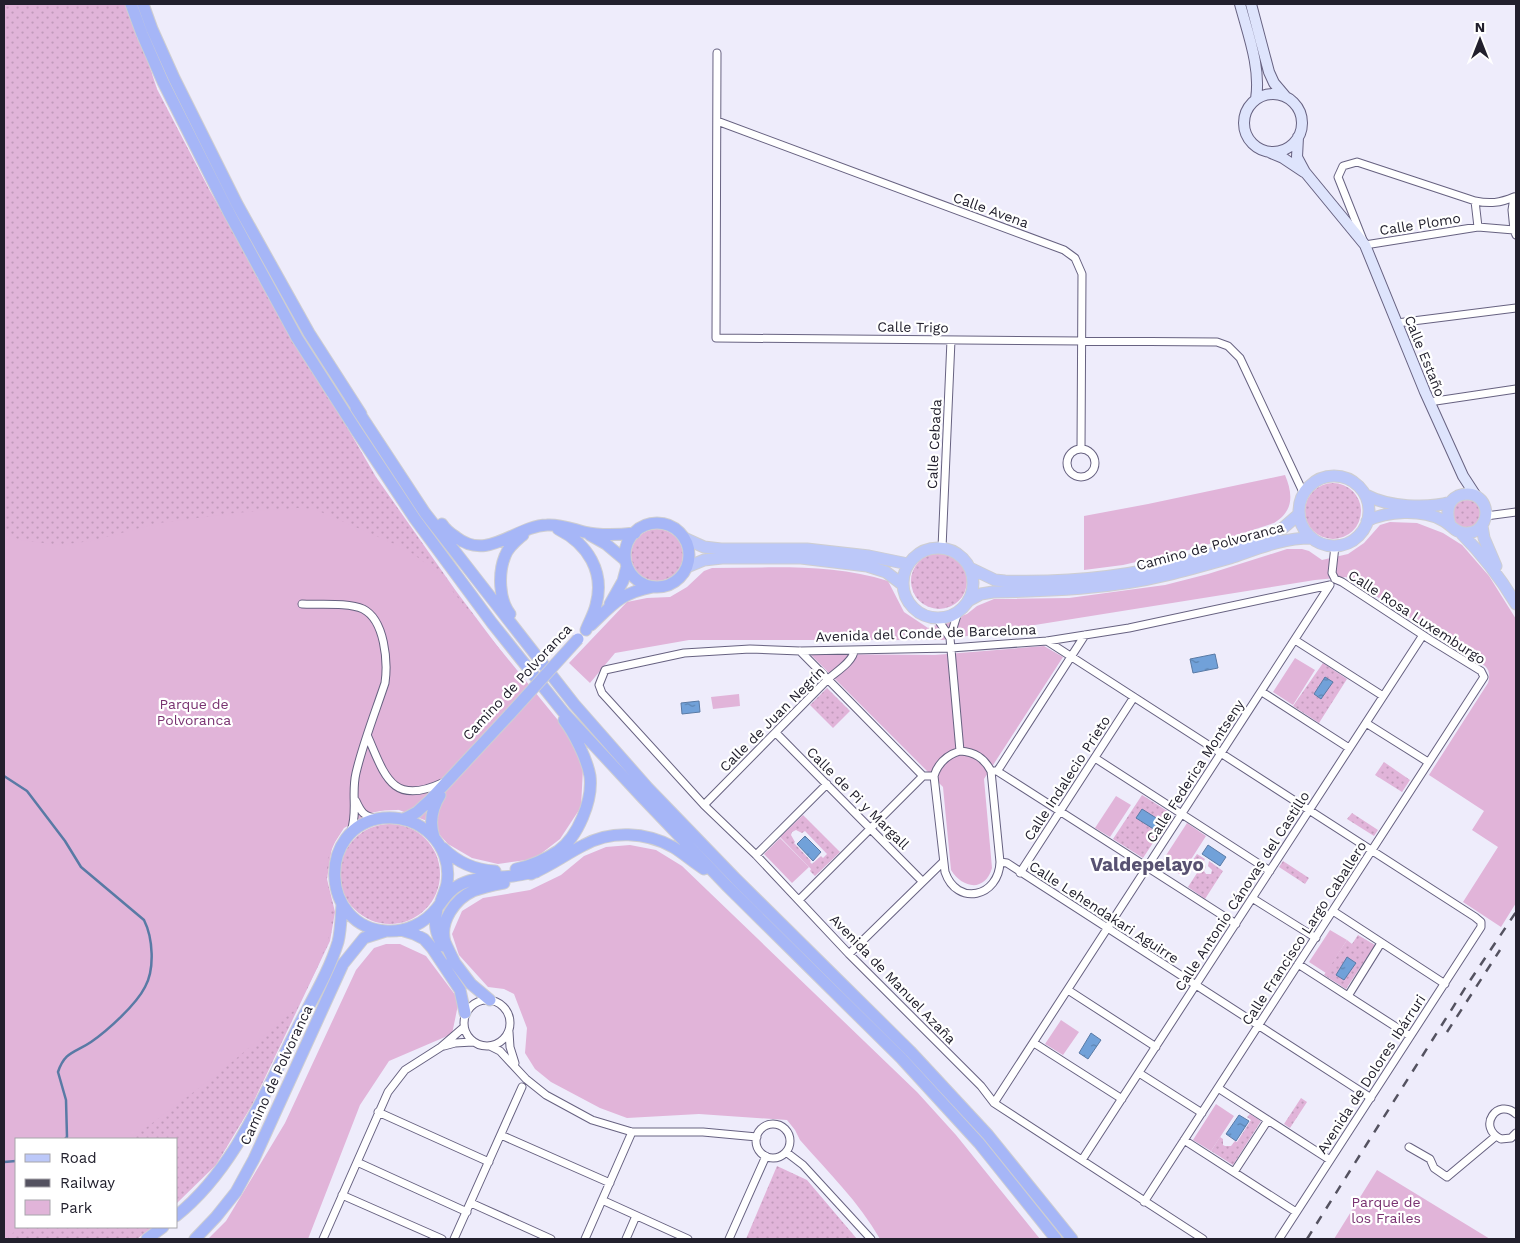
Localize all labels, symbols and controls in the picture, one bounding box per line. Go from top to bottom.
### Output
north arrow [1455,15,1505,65]
text: N [1475,19,1485,35]
street label: Calle Avena [951,189,1031,231]
street label: Calle Plomo [1378,210,1462,238]
street label: Calle Estaño [1401,313,1449,399]
street label: Calle Trigo [877,318,949,336]
street label: Calle Cebada [924,399,944,489]
street label: Camino de Polvoranca [1134,519,1286,573]
street label: Calle Rosa Luxemburgo [1345,567,1489,667]
street label: Camino de Polvoranca [459,621,575,743]
street label: Avenida del Conde de Barcelona [815,621,1037,645]
street label: Calle de Juan Negrín [716,663,828,775]
park label: Parque de Polvoranca [157,696,231,728]
street label: Calle Federica Montseny [1143,696,1248,845]
street label: Calle Indalecio Prieto [1021,713,1113,843]
street label: Calle de Pi y Margall [804,744,913,853]
street label: Calle Antonio Cánovas del Castillo [1171,788,1313,994]
street label: Calle Francisco Largo Caballero [1238,838,1370,1028]
district label: Valdepelayo [1090,853,1204,876]
street label: Calle Lehendakari Aguirre [1026,858,1182,966]
street label: Avenida de Manuel Azaña [827,911,959,1047]
street label: Avenida de Dolores Ibárruri [1314,991,1428,1157]
street label: Camino de Polvoranca [237,1002,315,1147]
legend [15,1138,178,1228]
text: Road [60,1149,97,1167]
text: Railway [60,1174,115,1192]
park label: Parque de los Frailes [1351,1194,1421,1226]
text: Park [60,1199,93,1217]

